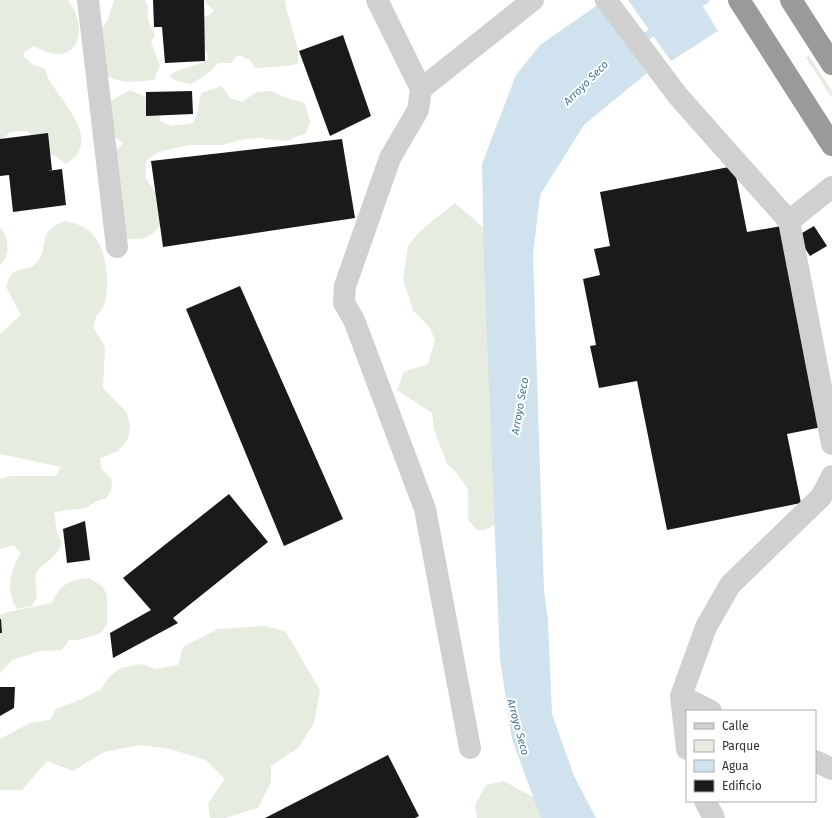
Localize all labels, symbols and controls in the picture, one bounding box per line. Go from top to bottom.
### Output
water label: Arroyo Seco [560,58,611,109]
water label: Arroyo Seco [508,376,531,437]
water label: Arroyo Seco [504,696,532,757]
legend [686,710,816,802]
text: Calle [722,719,749,733]
text: Parque [722,739,760,753]
text: Agua [722,759,749,773]
text: Edificio [722,779,762,793]

